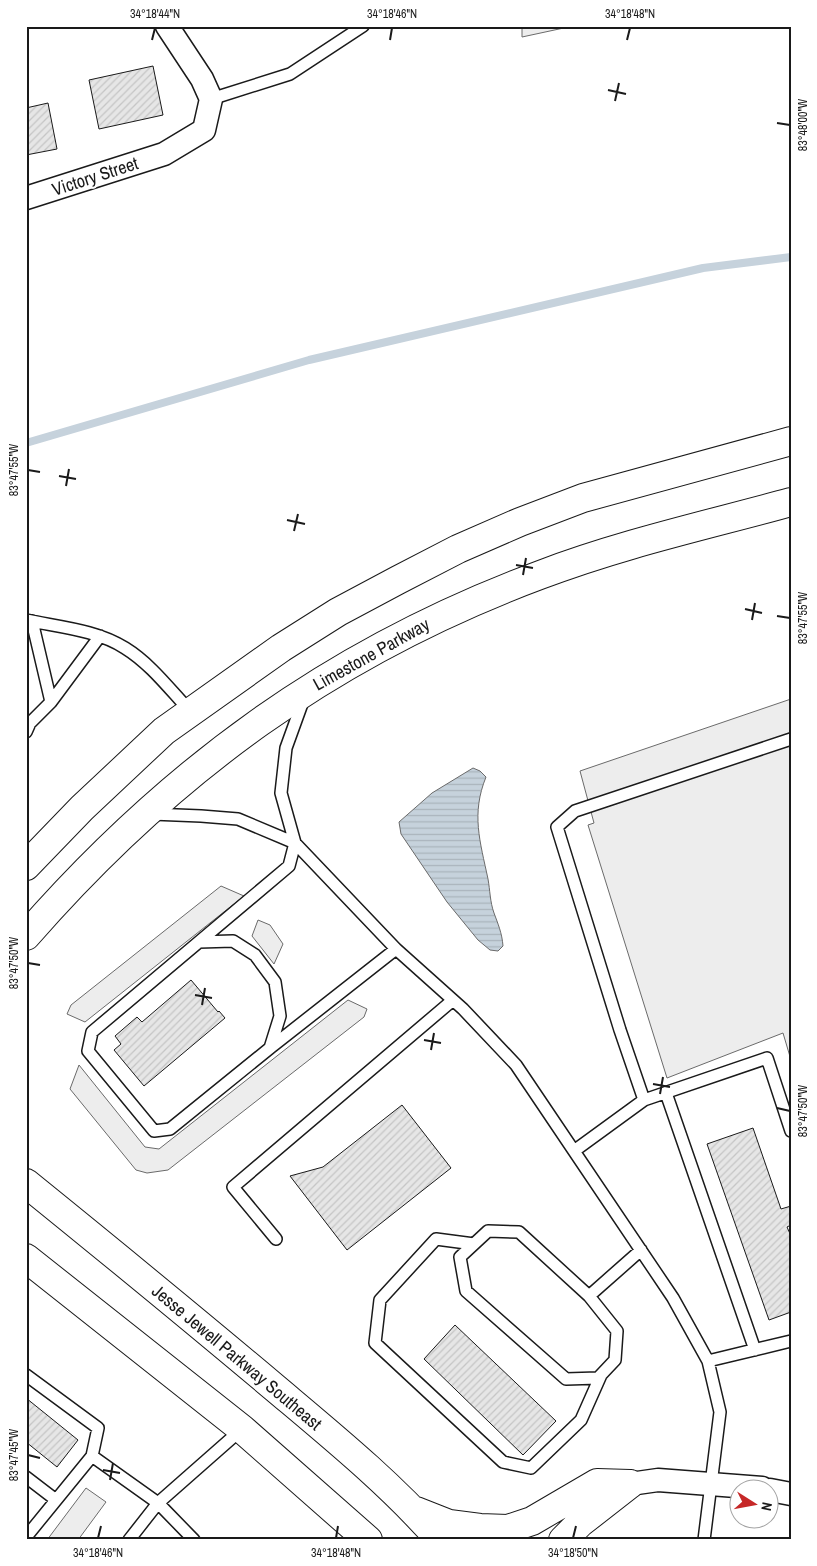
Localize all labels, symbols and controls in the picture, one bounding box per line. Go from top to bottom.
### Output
text: 34°18'44"N [130,6,180,22]
text: 34°18'46"N [367,6,417,22]
text: 34°18'48"N [605,6,655,22]
text: 83°48'00"W [795,98,811,151]
street label: Victory Street [49,150,141,202]
text: 83°47'55"W [6,443,22,496]
text: 83°47'55"W [795,591,811,644]
street label: Limestone Parkway [308,611,434,696]
text: 83°47'50"W [6,936,22,989]
text: 83°47'50"W [795,1084,811,1137]
street label: Jesse Jewell Parkway Southeast [147,1278,327,1436]
text: 83°47'45"W [6,1428,22,1481]
north arrow [730,1478,780,1528]
text: N [757,1501,776,1512]
text: 34°18'46"N [73,1545,123,1561]
text: 34°18'48"N [311,1545,361,1561]
text: 34°18'50"N [548,1545,598,1561]

